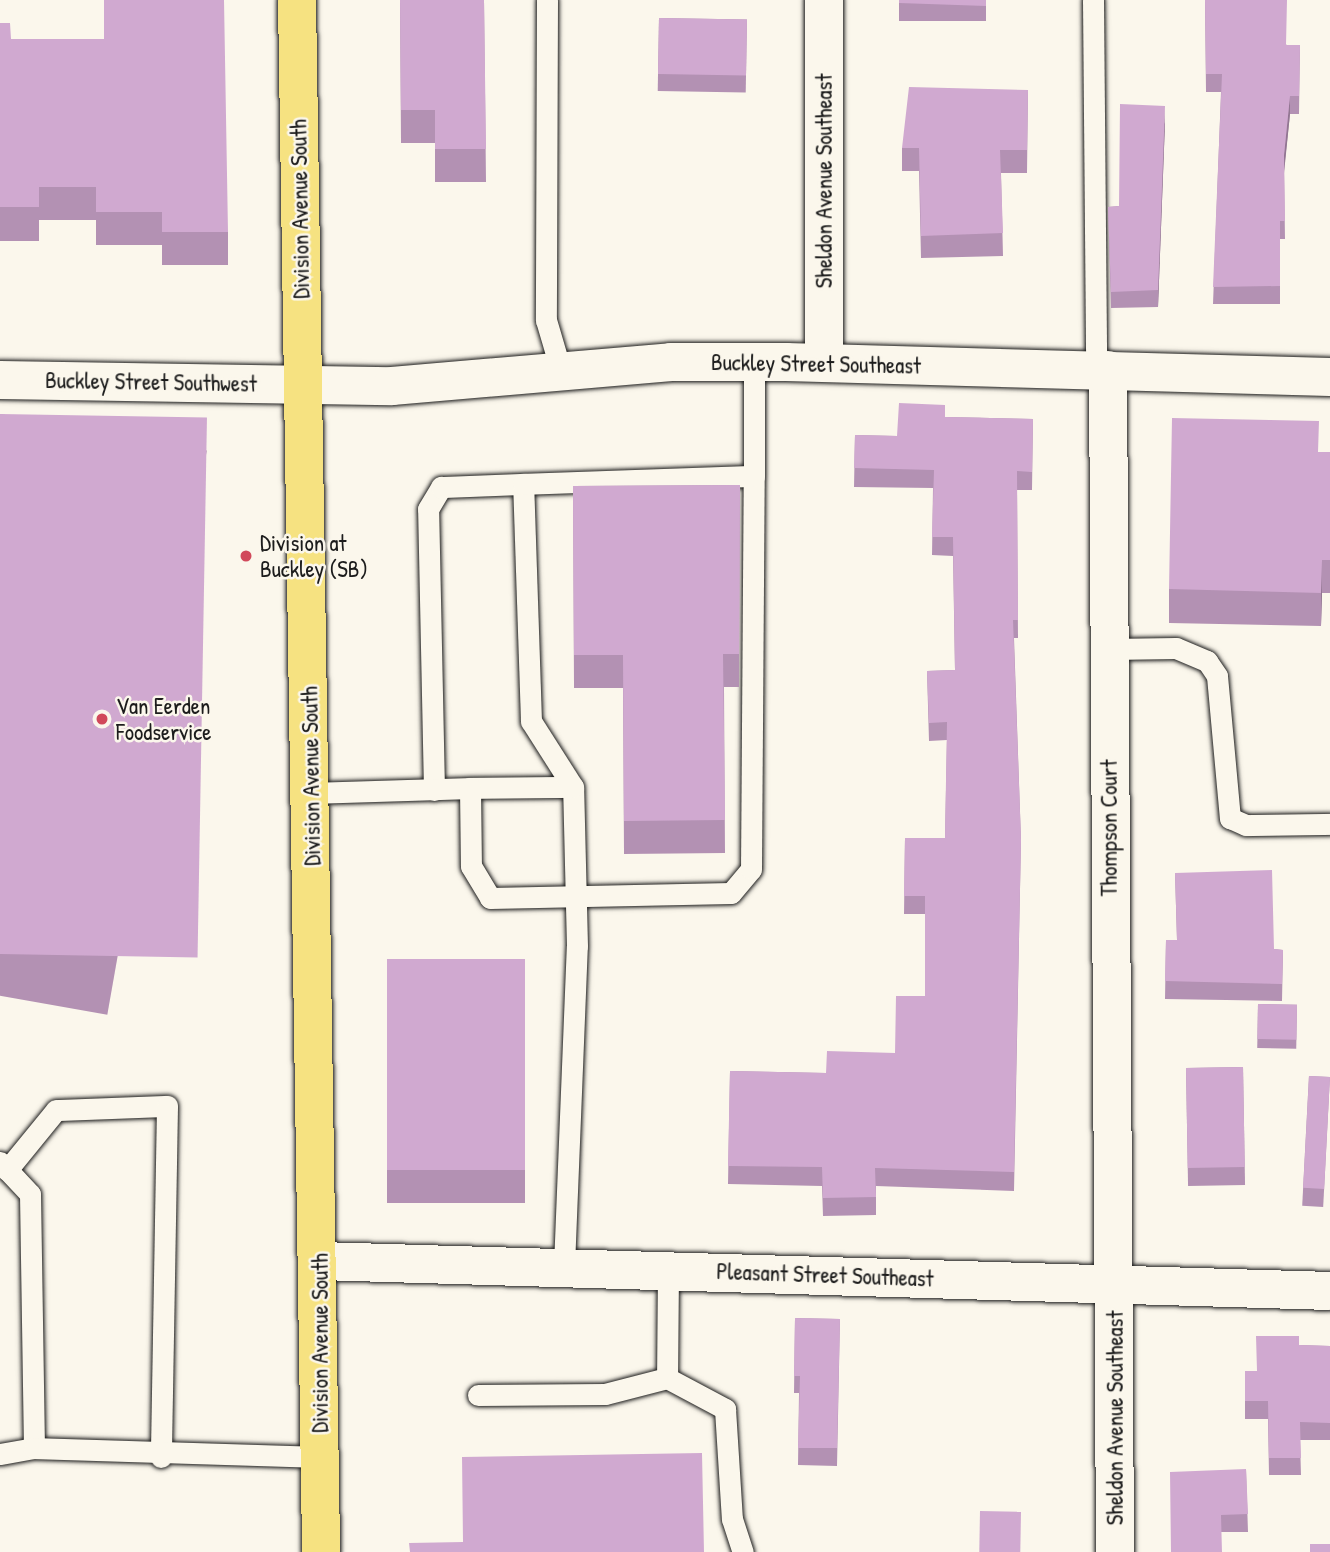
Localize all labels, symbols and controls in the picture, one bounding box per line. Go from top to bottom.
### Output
street label: Sheldon Avenue Southeast [810,74,838,288]
street label: Division Avenue South [285,119,315,299]
street label: Buckley Street Southeast [711,348,921,380]
street label: Buckley Street Southwest [45,366,257,398]
place label: Division at Buckley (SB) [260,529,368,583]
marker: Division at Buckley (SB) [238,548,254,564]
street label: Division Avenue South [296,686,326,866]
place label: Van Eerden Foodservice [116,692,211,746]
marker: Van Eerden Foodservice [94,711,110,727]
street label: Thompson Court [1095,760,1123,896]
street label: Division Avenue South [306,1253,334,1433]
street label: Pleasant Street Southeast [716,1257,934,1293]
street label: Sheldon Avenue Southeast [1101,1311,1129,1525]

